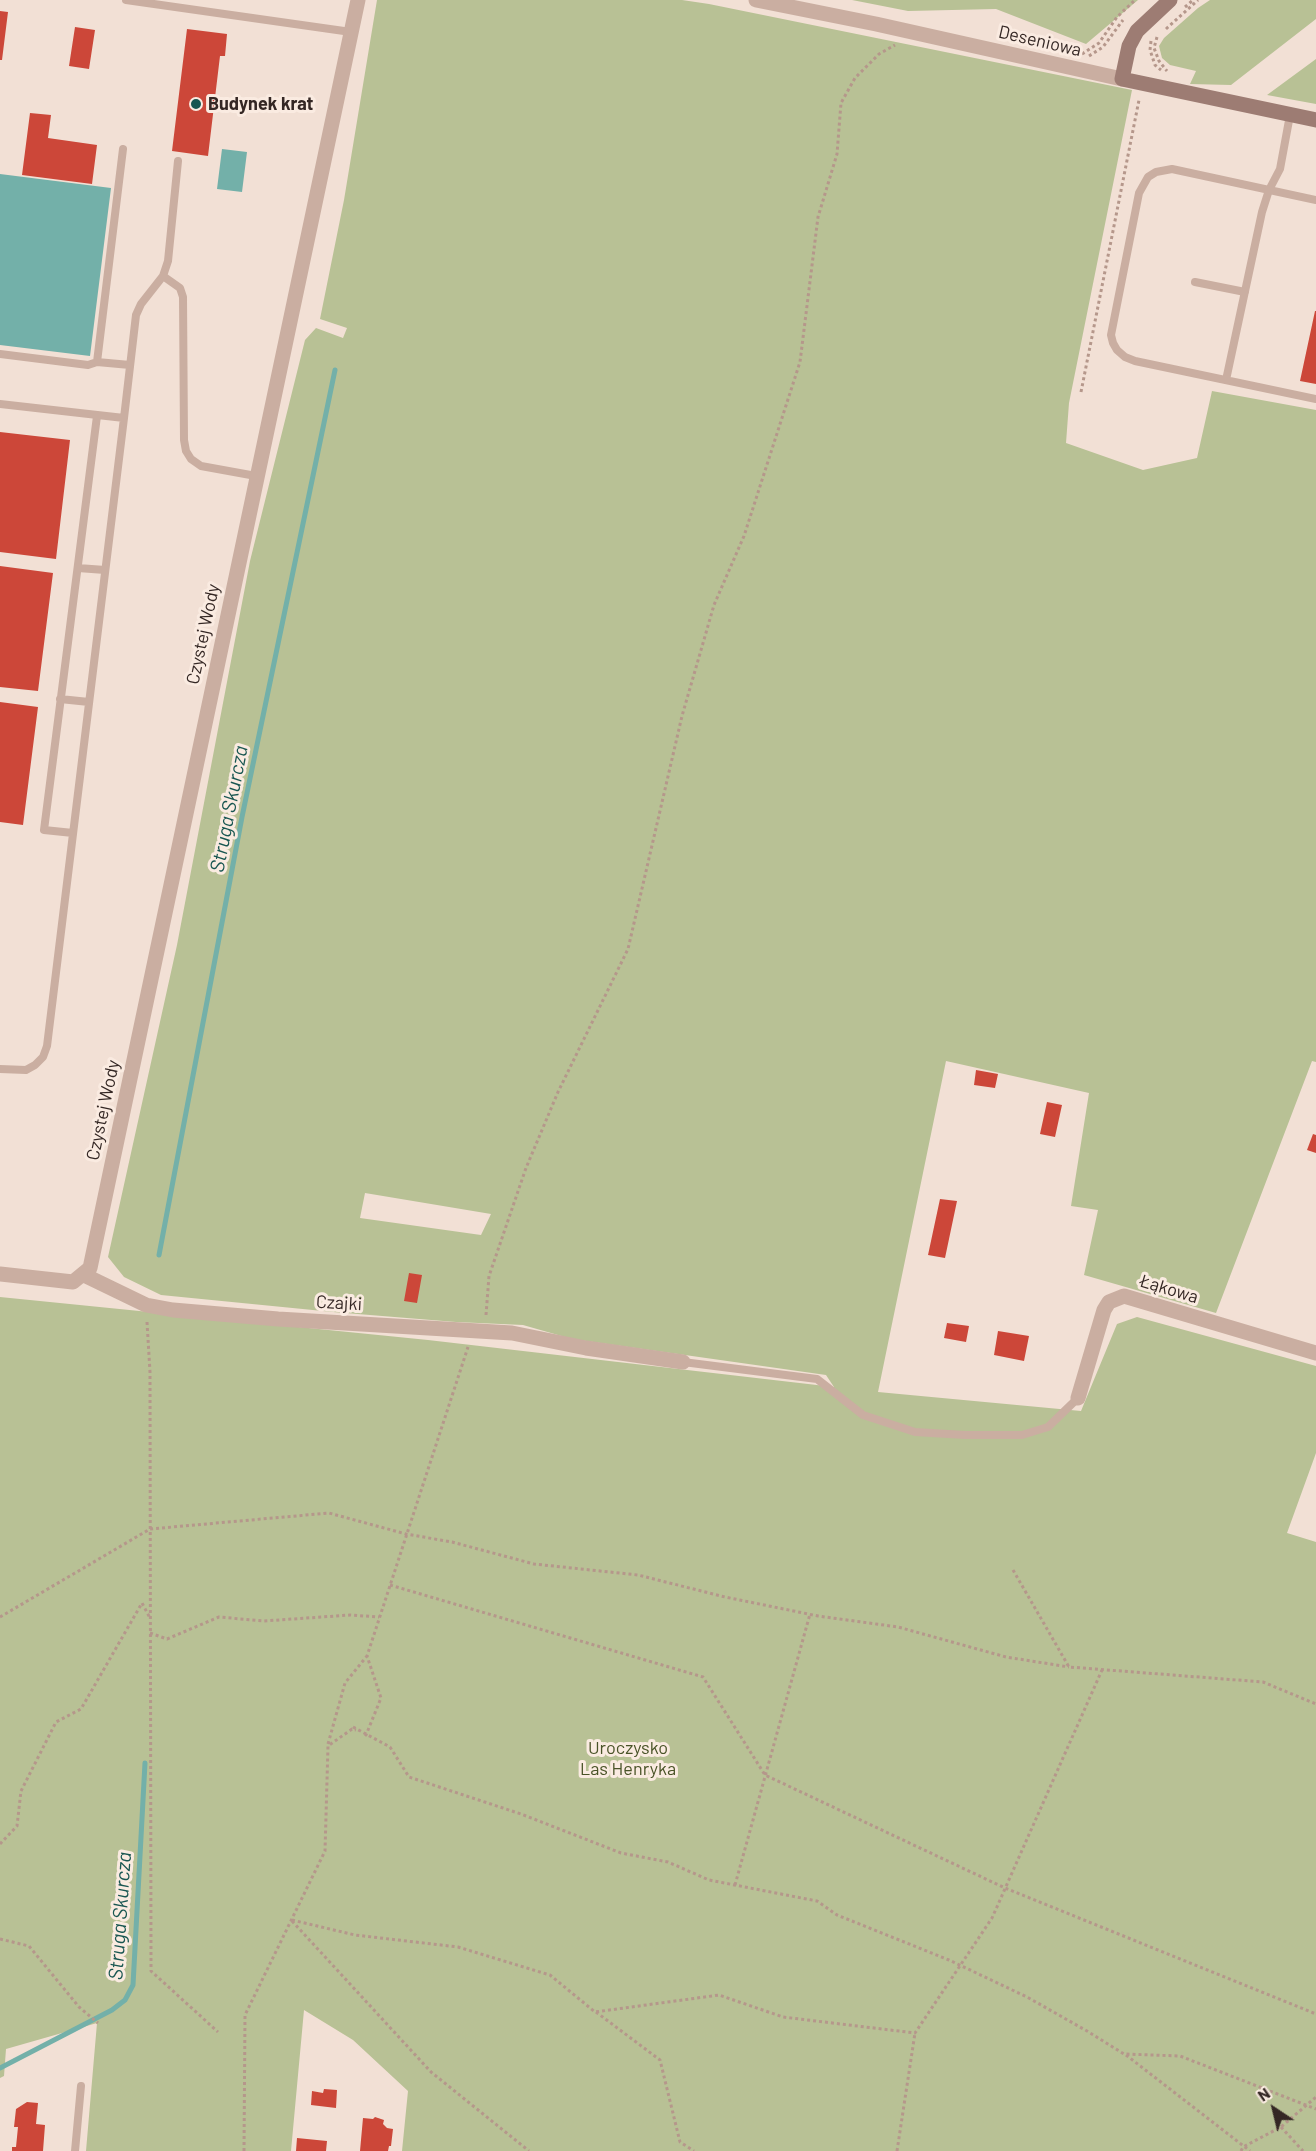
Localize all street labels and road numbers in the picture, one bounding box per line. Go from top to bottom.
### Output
street label: Deseniowa [996,21,1084,61]
street label: Czystej Wody [182,582,224,686]
street label: Czystej Wody [82,1058,124,1162]
street label: Łąkowa [1137,1270,1201,1308]
street label: Czajki [315,1291,363,1315]

